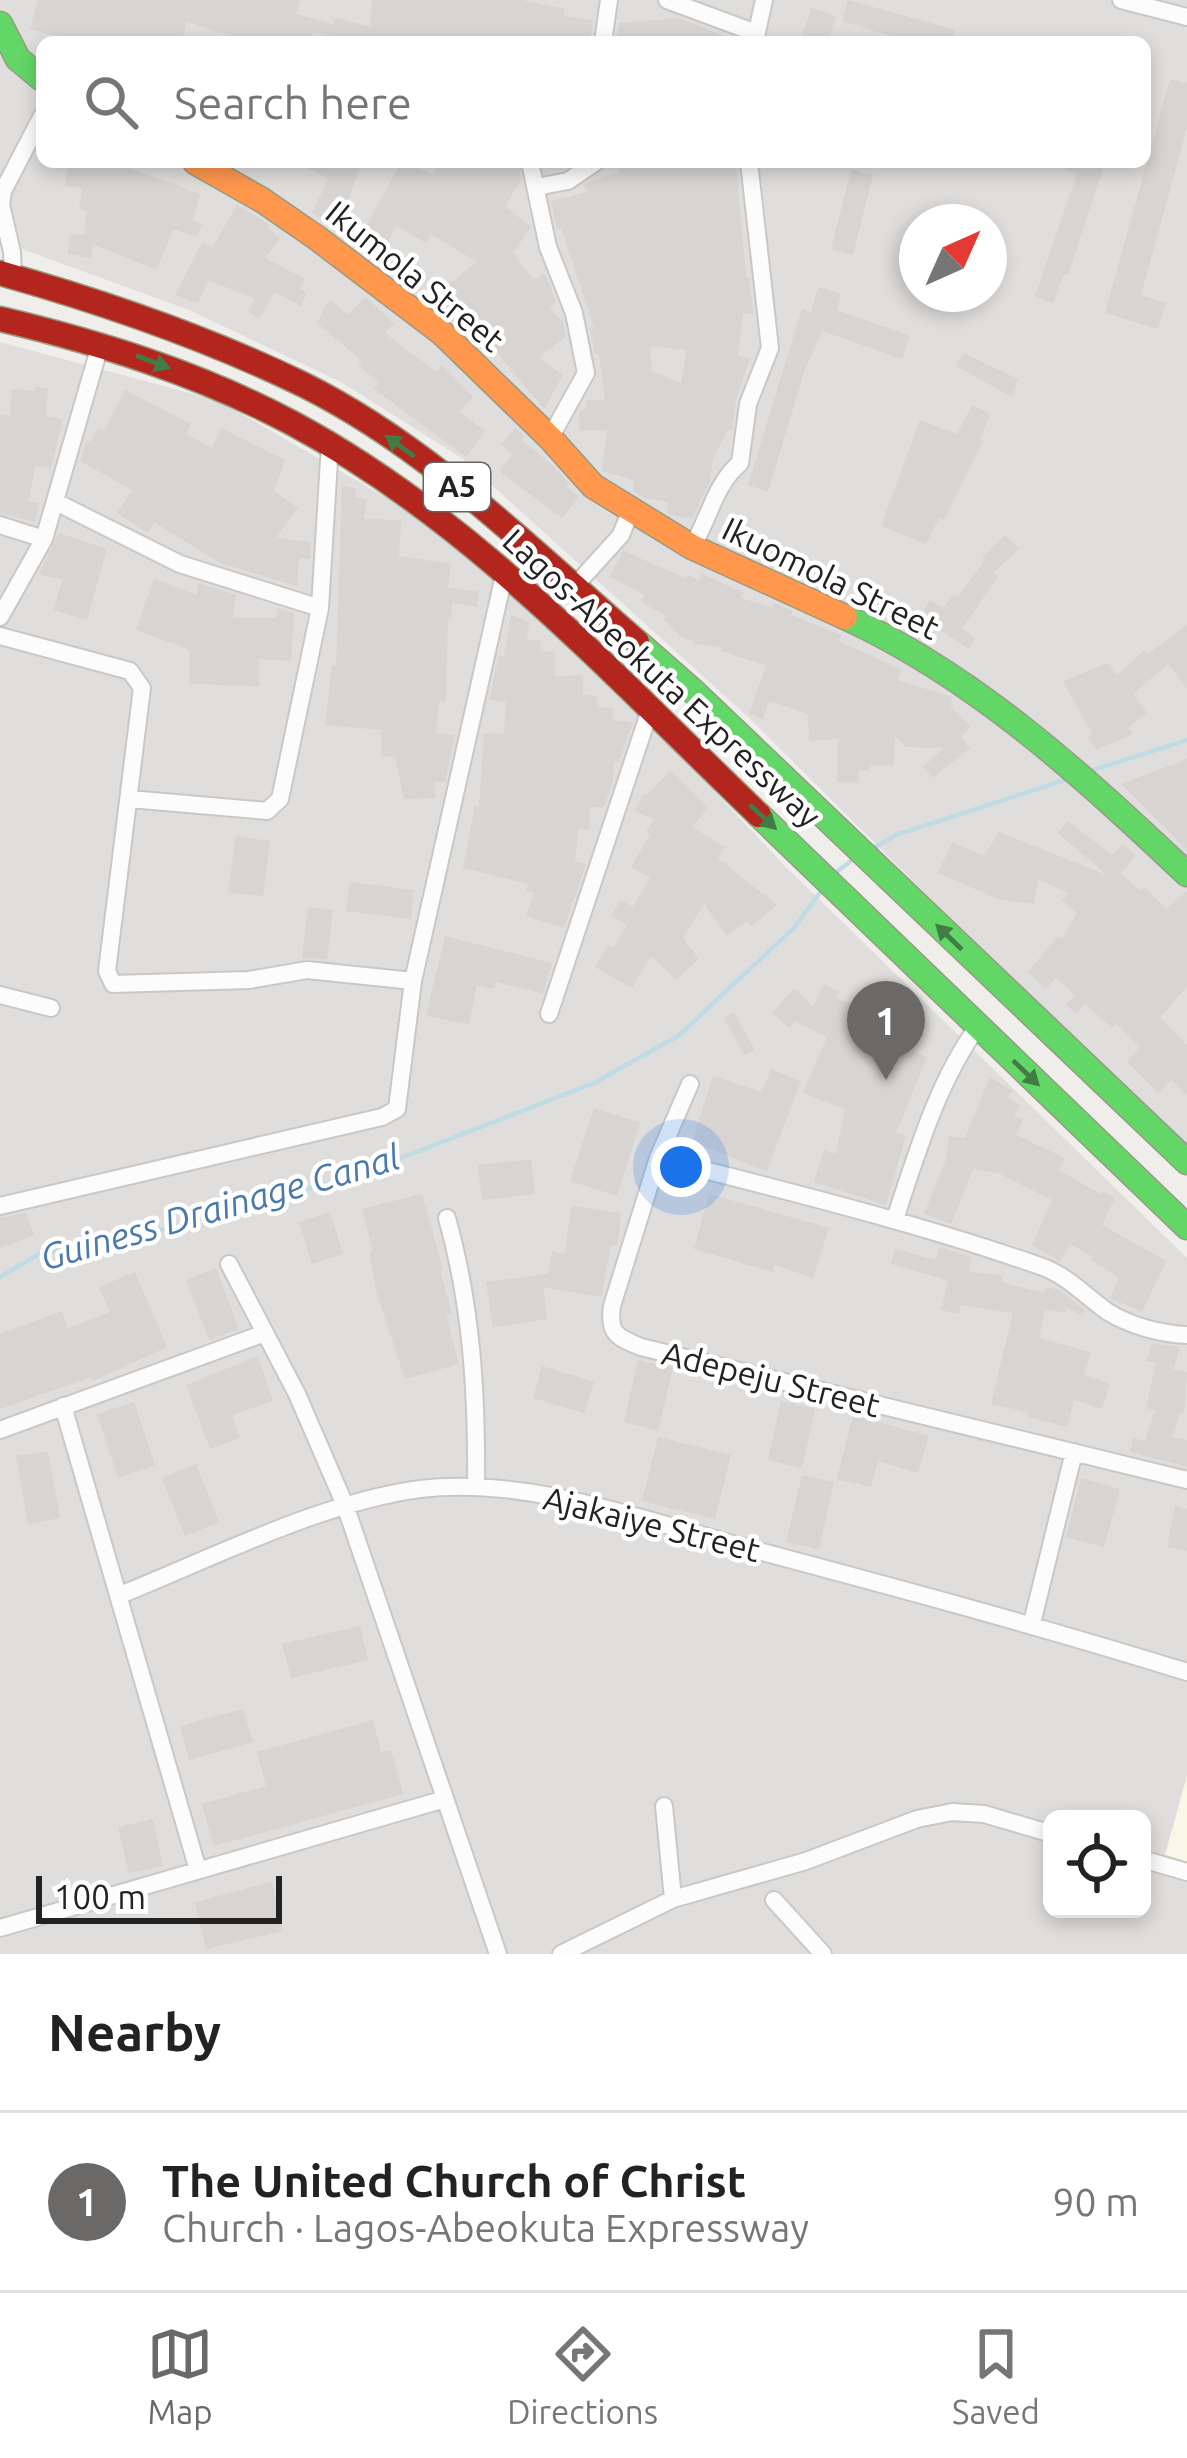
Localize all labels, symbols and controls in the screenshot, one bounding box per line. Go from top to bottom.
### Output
search box [36,36,1151,168]
icon: search [78,69,144,135]
text: Search here [174,77,412,128]
street label: Ikumola Street [319,193,511,358]
north arrow [899,204,1007,312]
one-way arrow [135,353,171,372]
one-way arrow [384,435,416,459]
road number: A5 [424,463,490,511]
street label: Ikuomola Street [717,509,946,646]
street label: Lagos-Abeokuta Expressway [496,521,828,834]
one-way arrow [748,802,777,830]
one-way arrow [935,924,964,952]
pin: 1 [847,981,925,1080]
one-way arrow [1011,1058,1040,1086]
water label: Guiness Drainage Canal [35,1136,404,1278]
your location [651,1137,711,1197]
street label: Adepeju Street [658,1334,884,1423]
street label: Ajakaiye Street [540,1479,764,1568]
map controls [1043,1810,1151,1918]
button: locate [1043,1810,1151,1918]
scale bar [36,1870,282,1923]
text: 100 m [54,1878,146,1915]
text: Nearby [48,2003,221,2061]
text: The United Church of Christ [162,2155,746,2206]
text: 1 [76,2180,98,2223]
text: 90 m [1052,2180,1139,2223]
text: Church · Lagos-Abeokuta Expressway [162,2206,809,2249]
tab: Map [147,2321,213,2430]
tab: Directions [507,2321,658,2430]
tab: Saved [952,2321,1040,2430]

